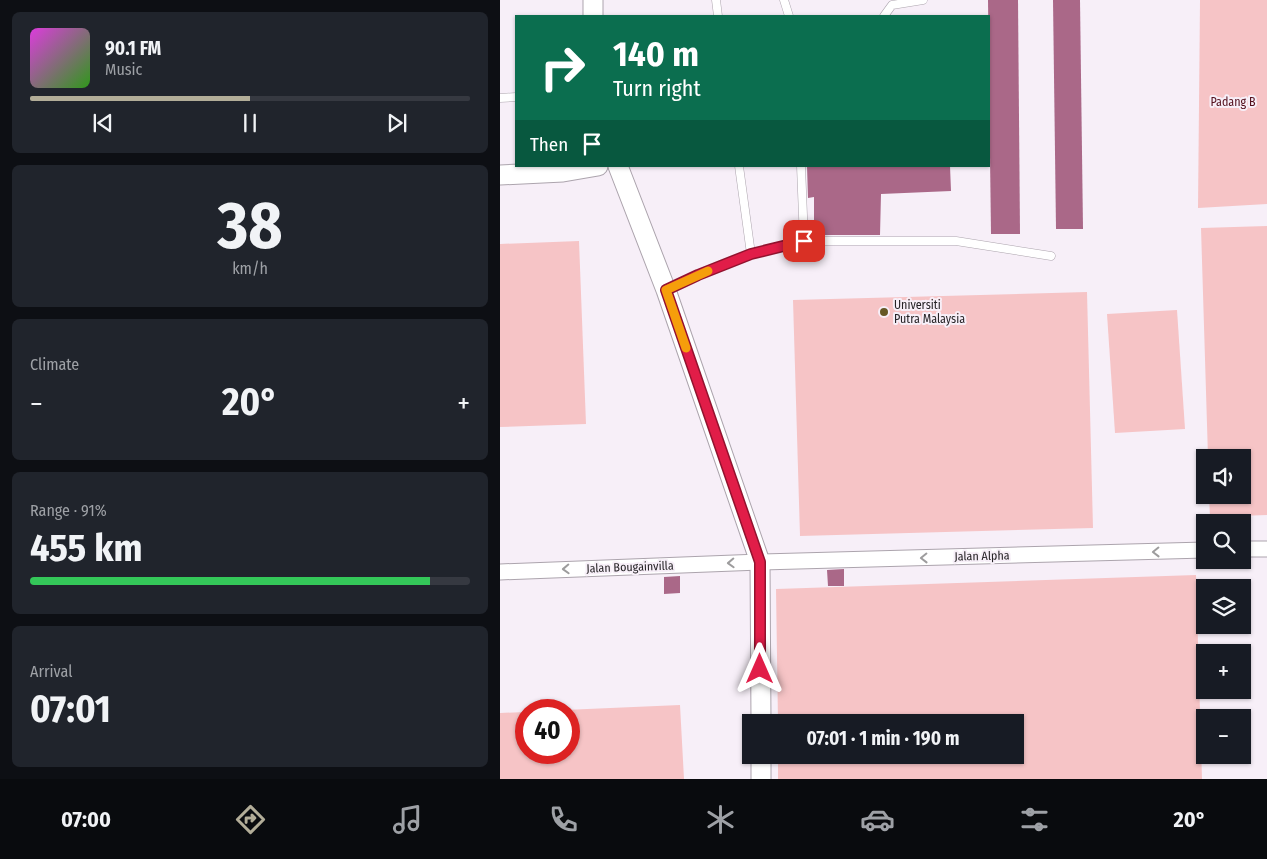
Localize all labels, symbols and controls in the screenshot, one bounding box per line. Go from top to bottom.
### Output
text: 140 m [613,33,699,75]
icon: right [530,35,595,100]
text: 90.1 FM [105,37,161,60]
text: Music [105,60,142,79]
text: Turn right [613,75,701,102]
park label: Padang B [1210,95,1256,109]
icon: previous [89,109,117,137]
icon: pause [236,109,264,137]
icon: next [383,109,411,137]
icon: arrive [578,130,606,158]
text: Then [530,133,568,156]
text: 38 [217,187,283,265]
pin [783,220,825,262]
icon: arrive [790,227,818,255]
text: km/h [232,259,268,278]
place label: Universiti Putra Malaysia [894,298,965,326]
marker: Universiti Putra Malaysia [878,306,890,318]
text: Climate [30,355,79,374]
text: 20° [222,379,278,425]
text: − [30,387,43,420]
text: + [457,387,470,420]
map controls [1196,449,1251,764]
button: sound [1196,449,1251,504]
text: Range · 91% [30,501,107,520]
button: search [1196,514,1251,569]
text: 455 km [30,525,143,571]
one-way arrow [1152,546,1160,557]
street label: Jalan Alpha [954,549,1010,563]
one-way arrow [920,553,928,563]
one-way arrow [727,557,735,568]
street label: Jalan Bougainvilla [586,558,674,576]
one-way arrow [562,564,570,574]
button: layers [1196,579,1251,634]
position arrow [733,642,785,694]
button: + [1196,644,1251,699]
text: Arrival [30,662,72,681]
text: 07:01 [30,686,111,732]
speed limit sign: 40 [515,699,580,764]
button: − [1196,709,1251,764]
text: 07:01 · 1 min · 190 m [806,727,960,750]
icon: directions [233,802,268,837]
icon: music [390,802,425,837]
icon: phone [546,802,581,837]
icon: climate [703,802,738,837]
icon: car [860,802,895,837]
icon: filters [1017,802,1052,837]
text: 07:00 [61,806,111,833]
text: 20° [1174,806,1206,833]

